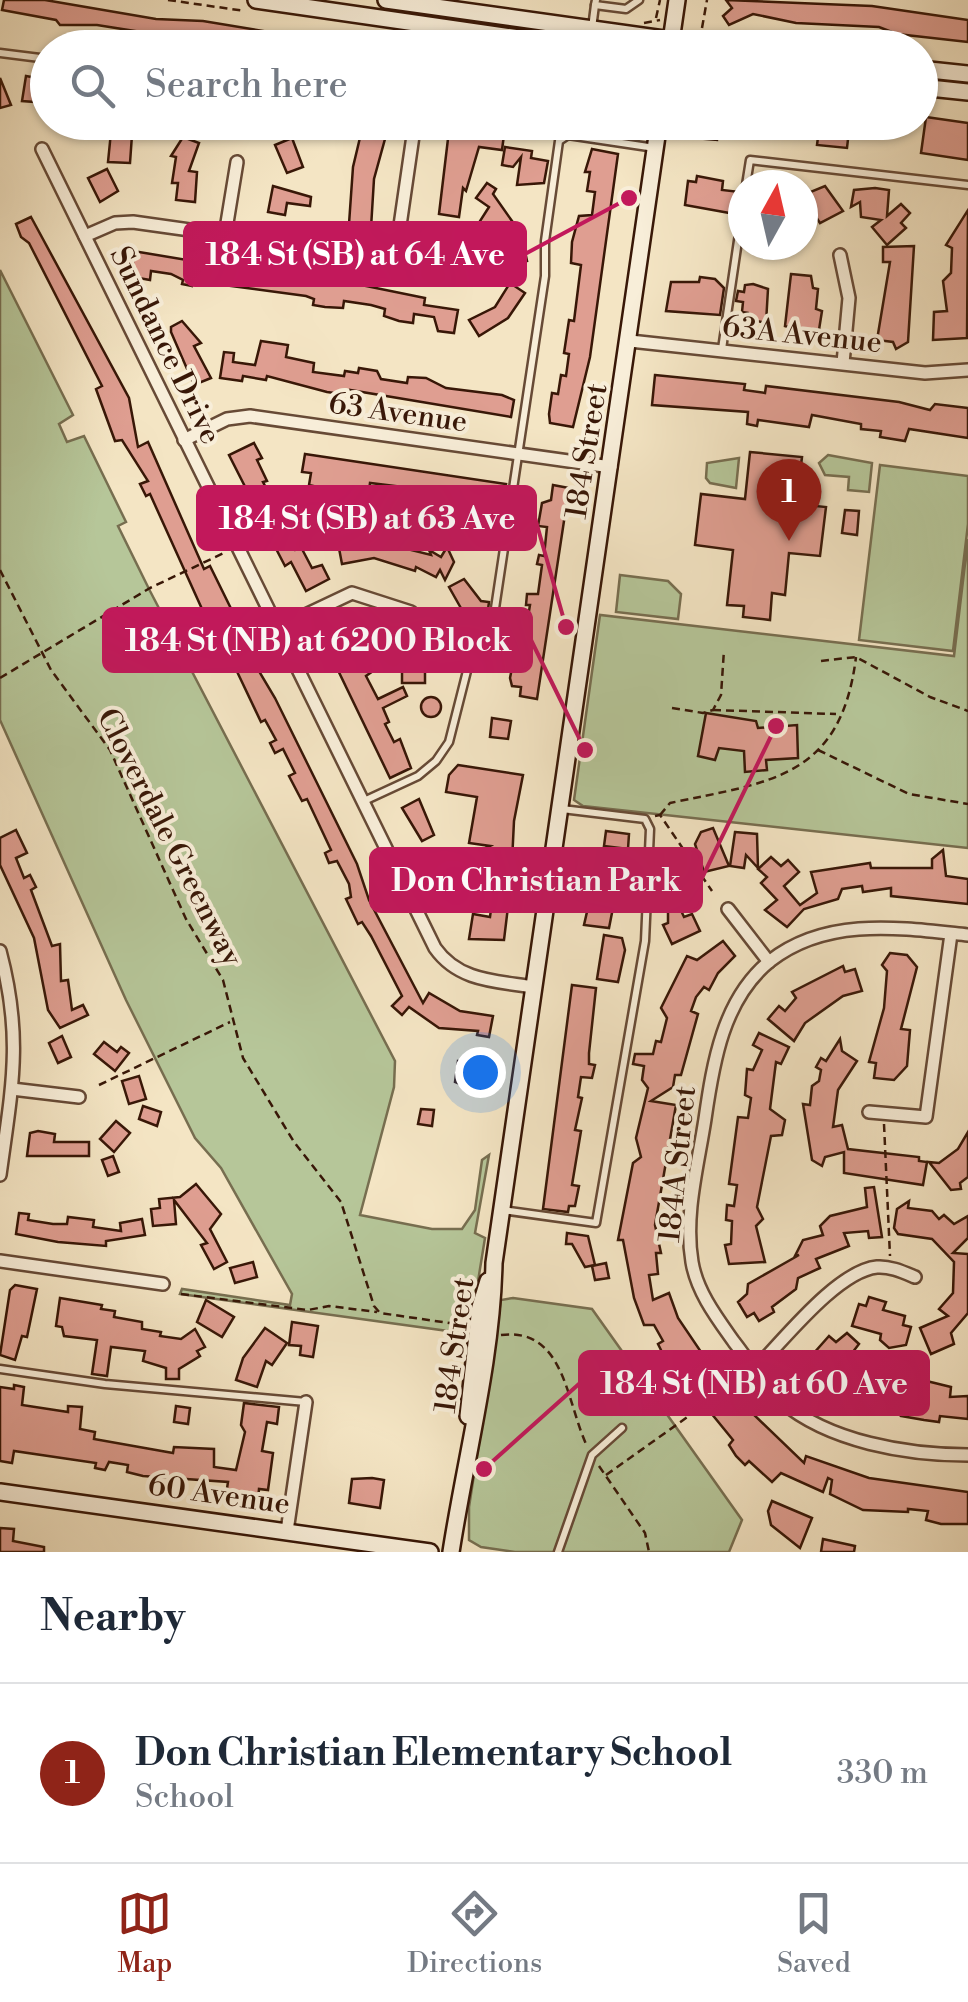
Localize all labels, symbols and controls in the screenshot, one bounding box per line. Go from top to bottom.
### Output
search box [30,30,938,140]
icon: search [65,58,120,113]
text: Search here [145,62,348,109]
north arrow [728,170,818,260]
callout: 184 St (SB) at 64 Ave [185,223,525,285]
text: 184 St (SB) at 64 Ave [205,235,505,275]
street label: Sundance Drive [101,240,229,450]
street label: 63A Avenue [720,308,884,362]
street label: 184 Street [558,380,617,522]
street label: 63 Avenue [326,384,470,442]
pin: 1 [756,458,822,541]
callout: 184 St (SB) at 63 Ave [198,487,535,549]
text: 184 St (SB) at 63 Ave [219,499,515,539]
callout: 184 St (NB) at 6200 Block [104,609,531,671]
text: 184 St (NB) at 6200 Block [125,621,513,661]
street label: Cloverdale Greenway [88,702,251,973]
callout: Don Christian Park [371,849,701,911]
text: Don Christian Park [391,861,682,901]
your location [455,1047,506,1098]
street label: 184A Street [651,1084,705,1244]
street label: 184 Street [427,1274,483,1415]
callout: 184 St (NB) at 60 Ave [580,1352,928,1414]
text: 184 St (NB) at 60 Ave [600,1364,908,1404]
street label: 60 Avenue [145,1466,292,1524]
text: Nearby [40,1591,185,1644]
text: Don Christian Elementary School [135,1730,732,1777]
text: 1 [65,1753,80,1793]
text: 330 m [837,1753,928,1793]
text: School [135,1777,234,1817]
tab: Map [117,1886,172,1981]
tab: Directions [407,1886,542,1981]
tab: Saved [777,1886,851,1981]

